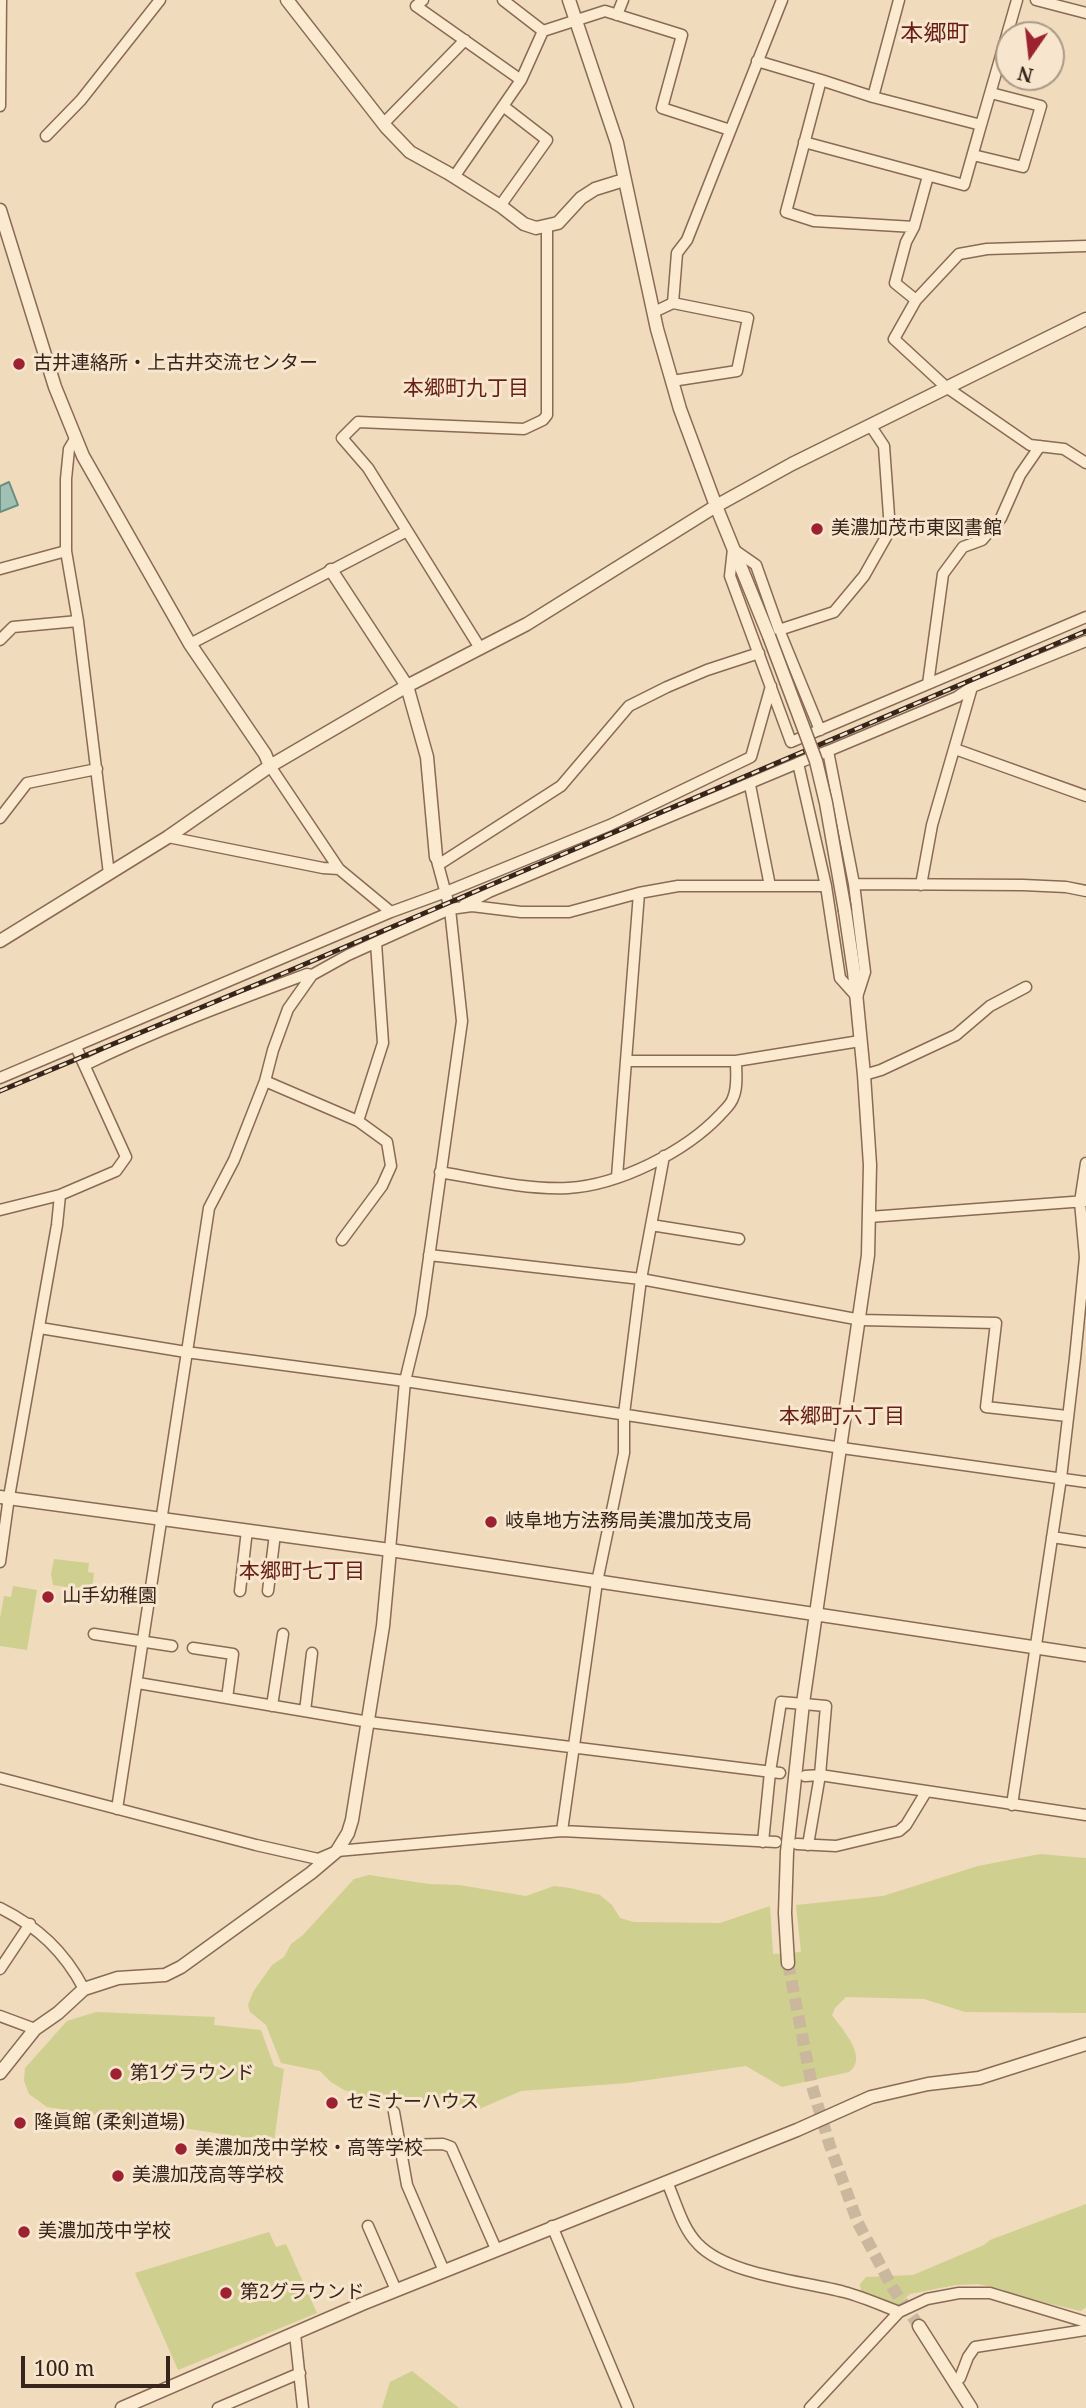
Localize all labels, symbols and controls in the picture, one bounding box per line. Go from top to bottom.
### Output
district label: 本郷町 [901,20,969,48]
north arrow [995,21,1065,91]
text: N [1015,60,1036,89]
place label: 古井連絡所・上古井交流センター [33,353,318,375]
marker: 古井連絡所・上古井交流センター [11,356,27,372]
district label: 本郷町九丁目 [403,376,529,402]
place label: 美濃加茂市東図書館 [831,518,1002,540]
marker: 美濃加茂市東図書館 [809,521,825,537]
district label: 本郷町六丁目 [779,1404,905,1430]
place label: 岐阜地方法務局美濃加茂支局 [505,1511,752,1533]
marker: 岐阜地方法務局美濃加茂支局 [483,1514,499,1530]
district label: 本郷町七丁目 [239,1559,365,1585]
place label: 山手幼稚園 [62,1586,157,1608]
marker: 山手幼稚園 [40,1589,56,1605]
place label: 第1グラウンド [130,2063,255,2085]
marker: 第1グラウンド [108,2066,124,2082]
place label: セミナーハウス [346,2092,479,2114]
marker: セミナーハウス [324,2095,340,2111]
place label: 隆眞館 (柔剣道場) [34,2112,185,2134]
marker: 隆眞館 (柔剣道場) [12,2115,28,2131]
place label: 美濃加茂中学校・高等学校 [195,2138,423,2160]
marker: 美濃加茂中学校・高等学校 [173,2141,189,2157]
place label: 美濃加茂高等学校 [132,2165,284,2187]
marker: 美濃加茂高等学校 [110,2168,126,2184]
place label: 美濃加茂中学校 [38,2221,171,2243]
marker: 美濃加茂中学校 [16,2224,32,2240]
place label: 第2グラウンド [240,2282,365,2304]
marker: 第2グラウンド [218,2285,234,2301]
scale bar [24,2342,173,2386]
text: 100 m [34,2354,95,2382]

